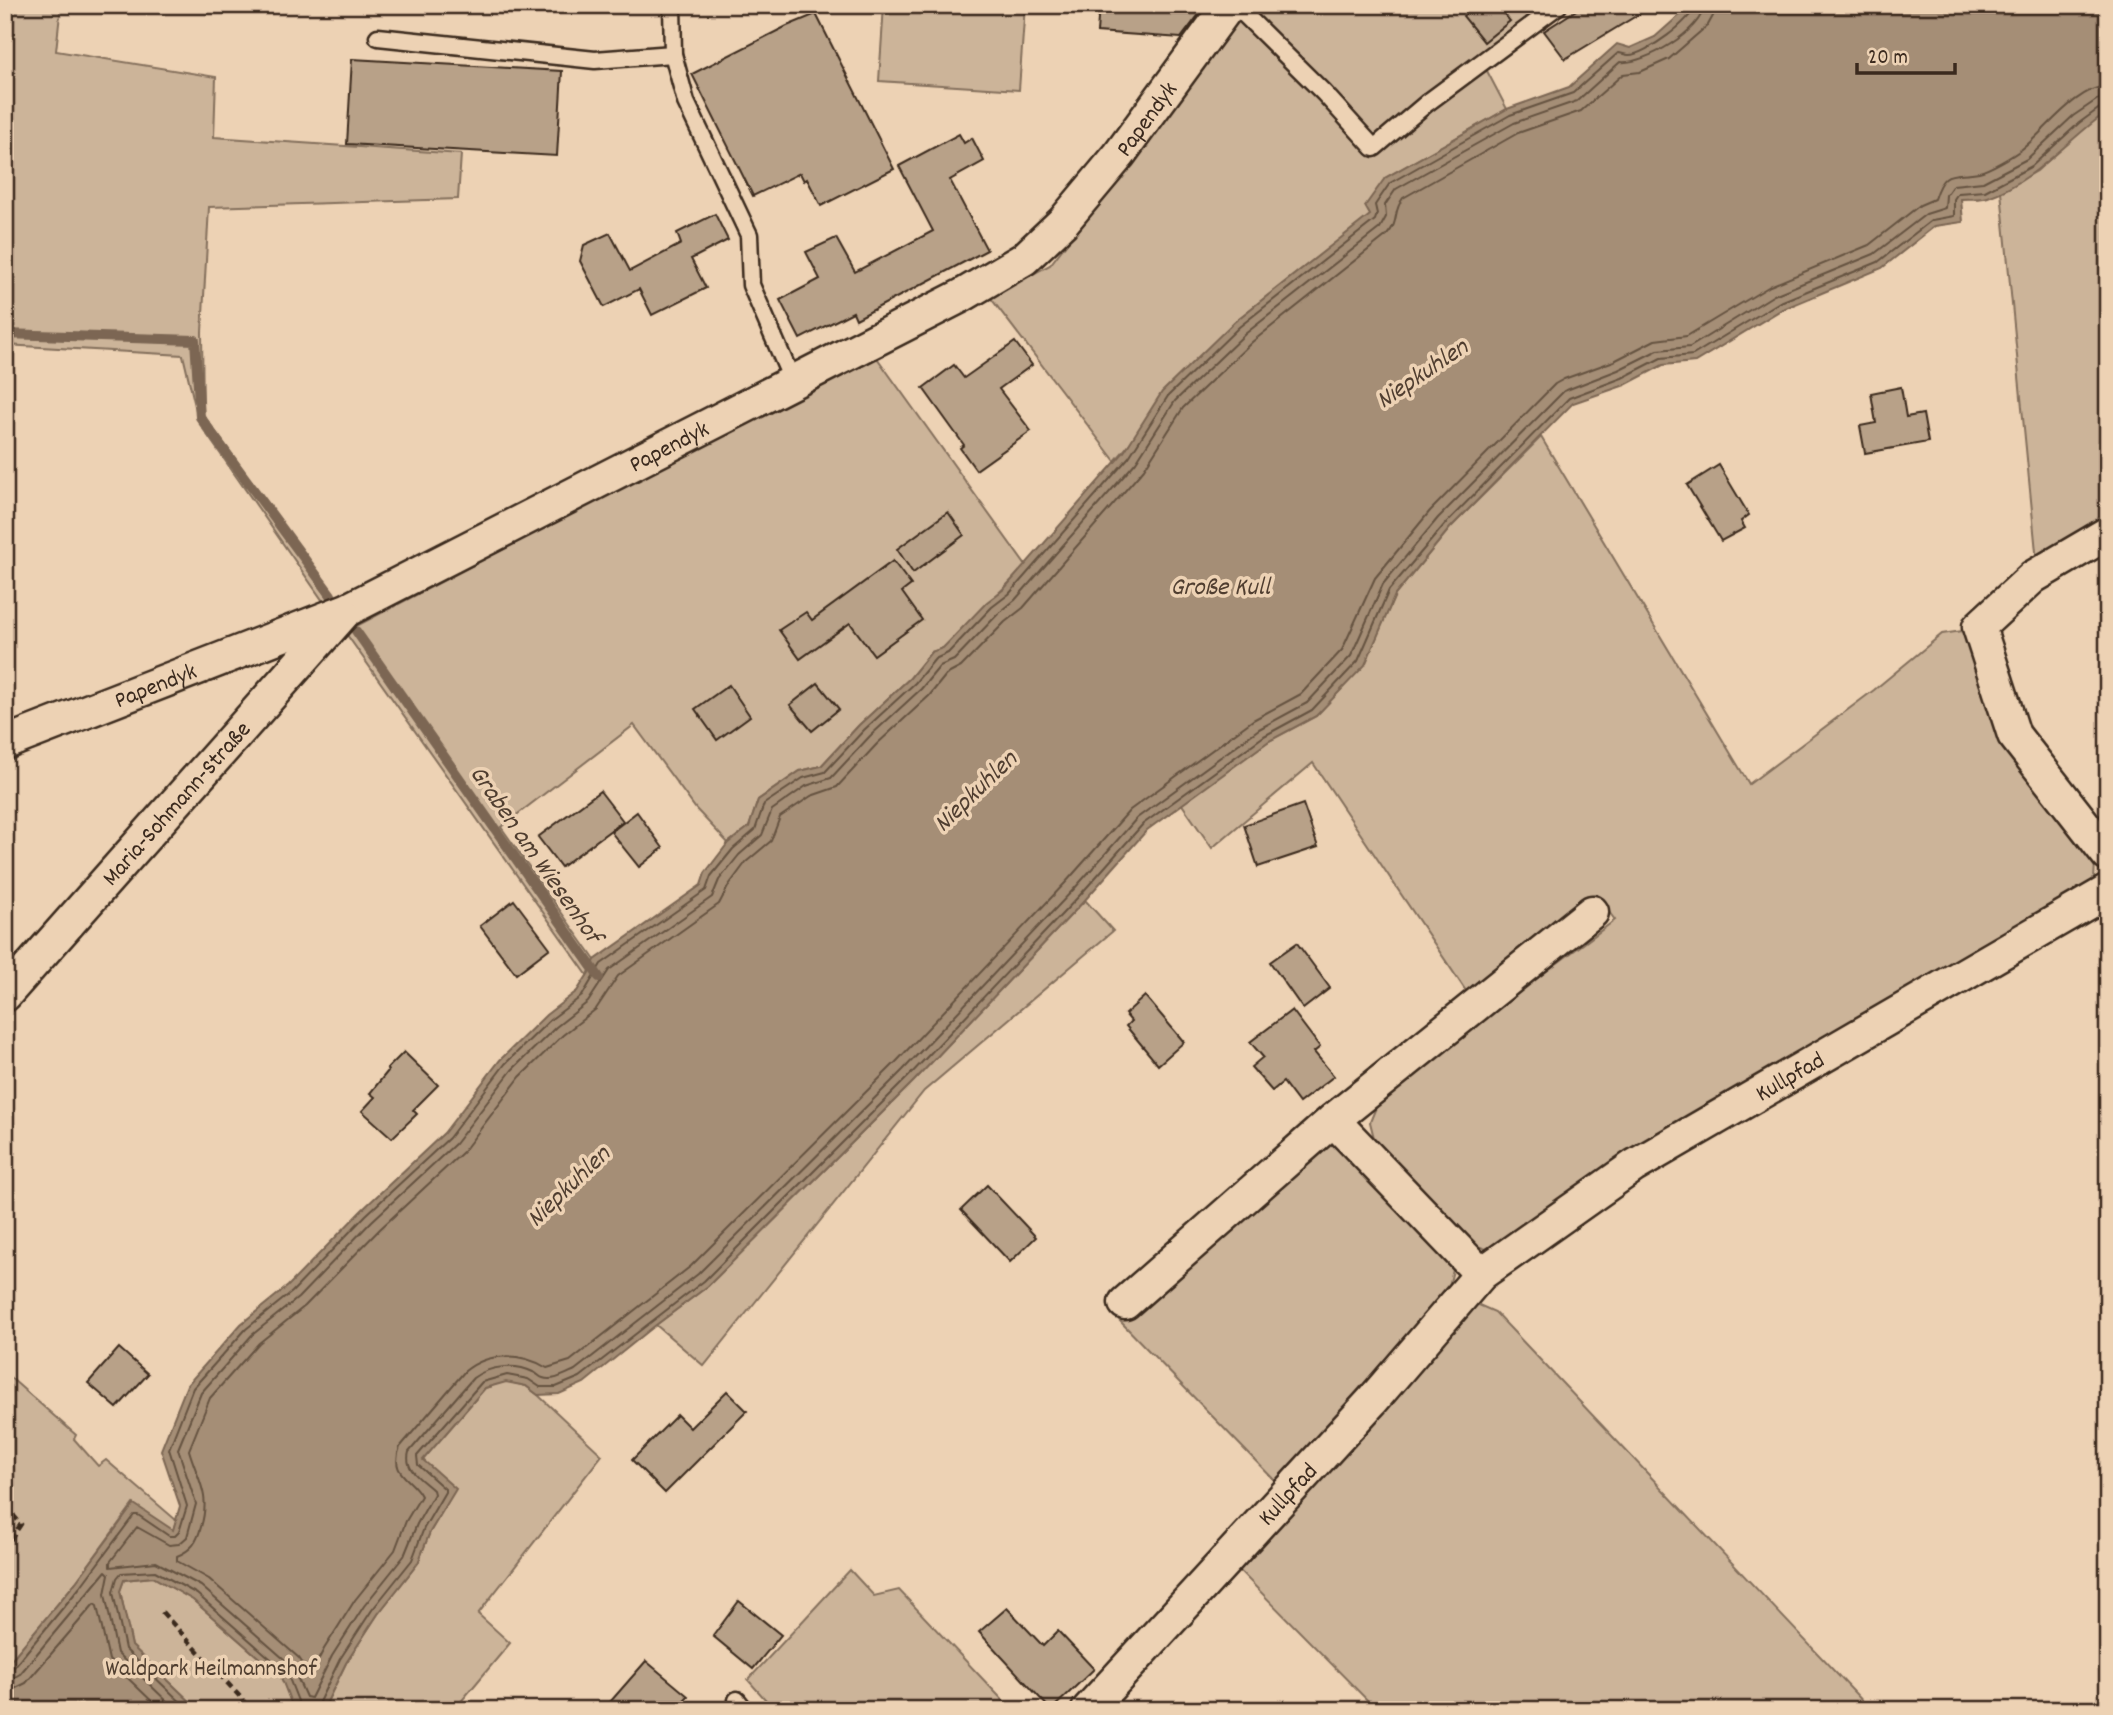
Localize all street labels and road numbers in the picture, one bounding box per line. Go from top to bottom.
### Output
street label: Papendyk [1109,76,1187,165]
street label: Papendyk [624,414,716,483]
street label: Papendyk [110,656,202,719]
street label: Maria-Sohmann-Straße [95,715,260,895]
street label: Kullpfad [1750,1045,1832,1112]
street label: Kullpfad [1251,1456,1327,1535]

